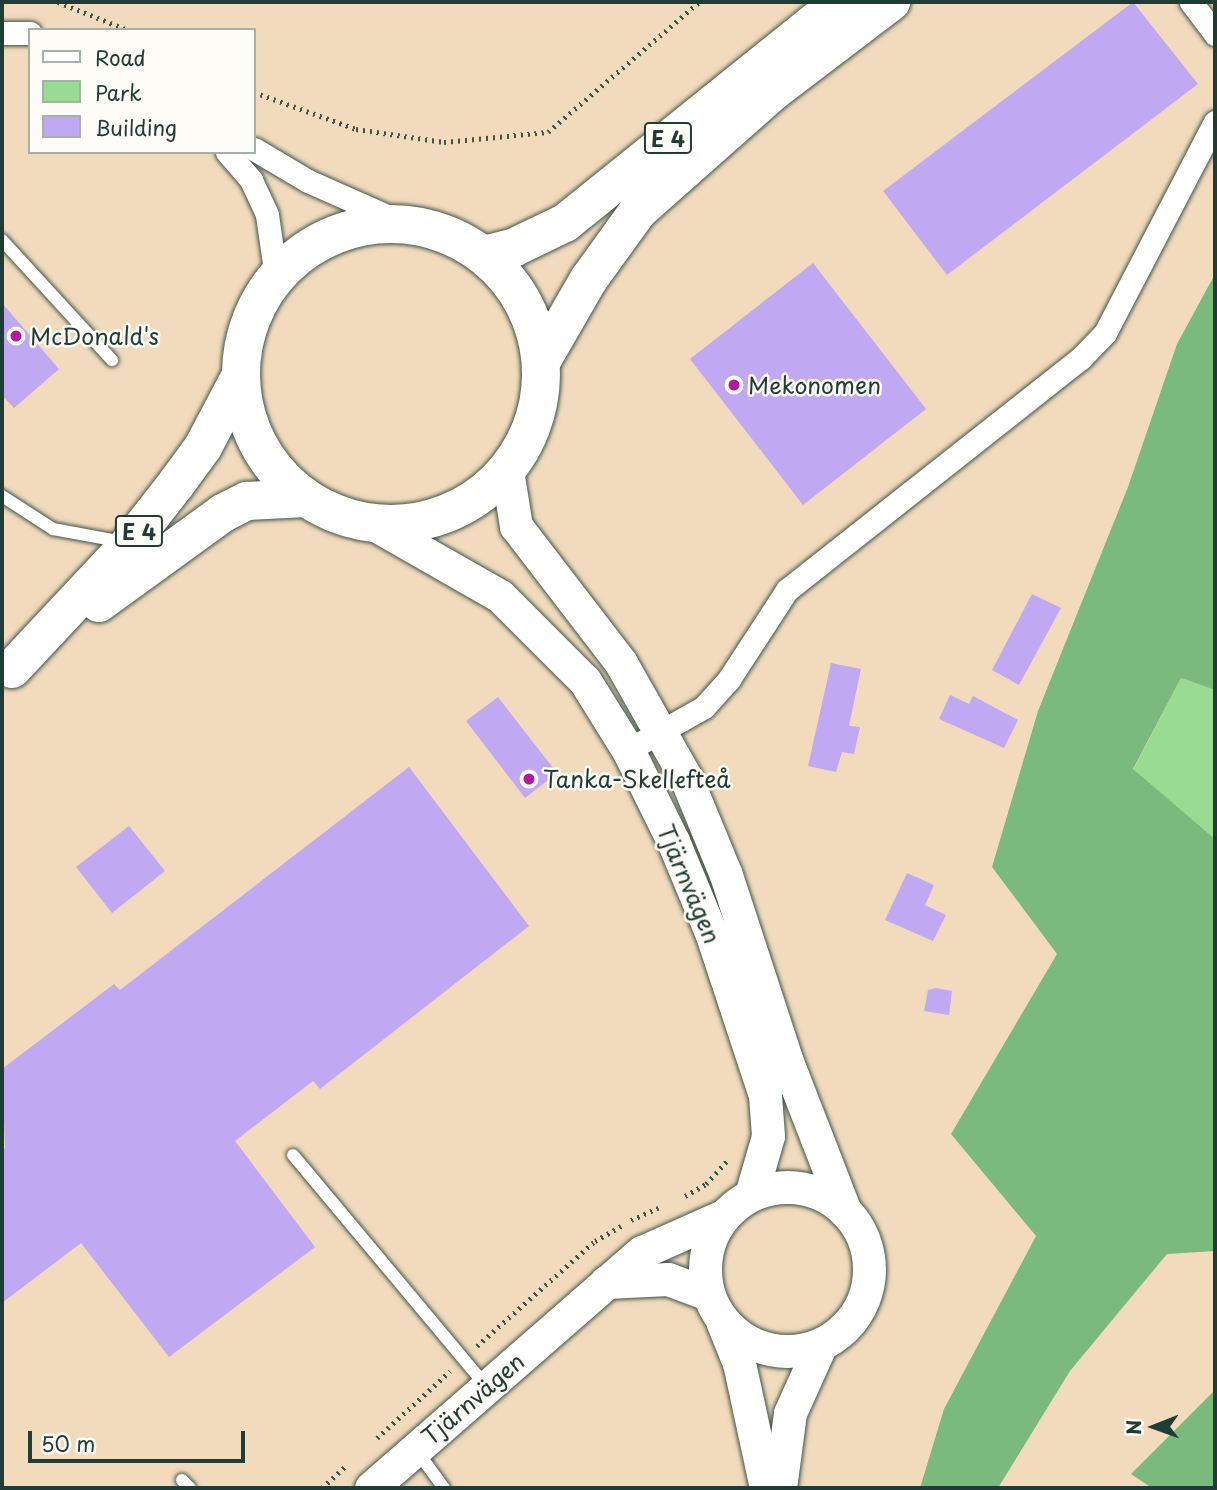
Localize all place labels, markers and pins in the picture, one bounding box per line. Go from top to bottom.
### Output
place label: McDonald's [30,322,159,350]
marker: McDonald's [8,328,24,344]
place label: Mekonomen [748,371,881,399]
marker: Mekonomen [726,377,742,393]
place label: Tanka-Skellefteå [543,765,731,793]
marker: Tanka-Skellefteå [521,771,537,787]

